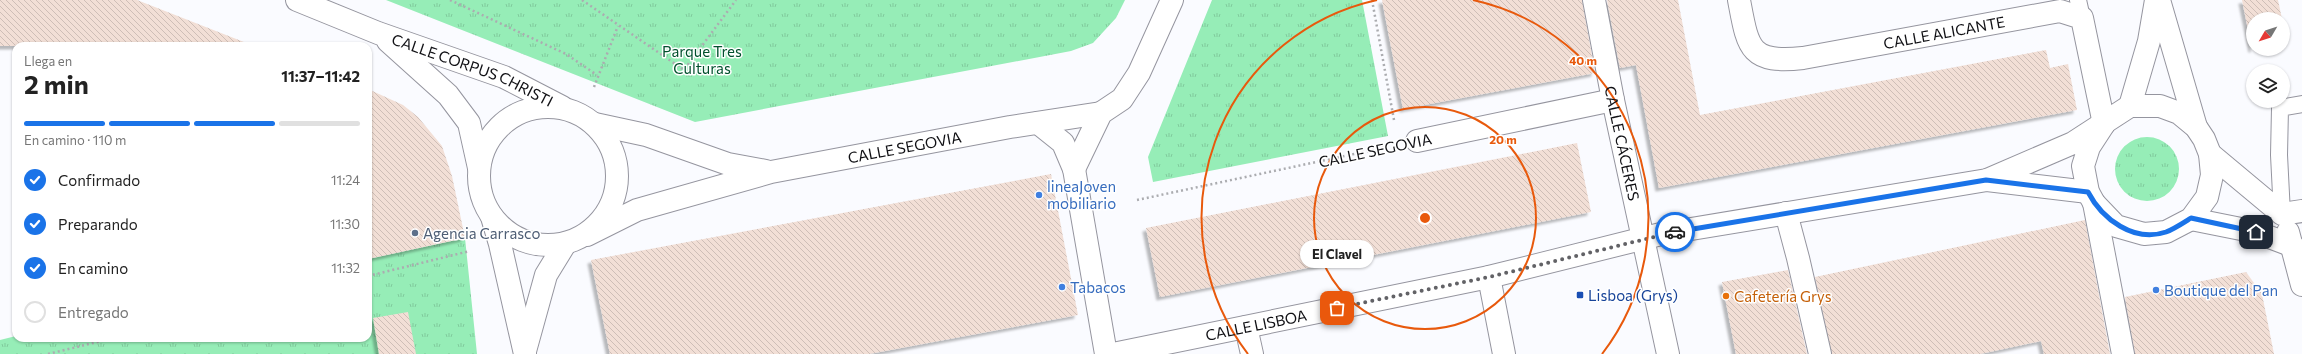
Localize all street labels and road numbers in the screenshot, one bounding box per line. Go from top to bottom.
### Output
street label: CALLE ALICANTE [1882,12,2007,52]
street label: CALLE CORPUS CHRISTI [389,30,556,110]
street label: CALLE CÁCERES [1602,84,1644,202]
street label: CALLE SEGOVIA [846,127,963,166]
street label: CALLE SEGOVIA [1317,129,1433,171]
street label: CALLE LISBOA [1204,306,1308,344]

